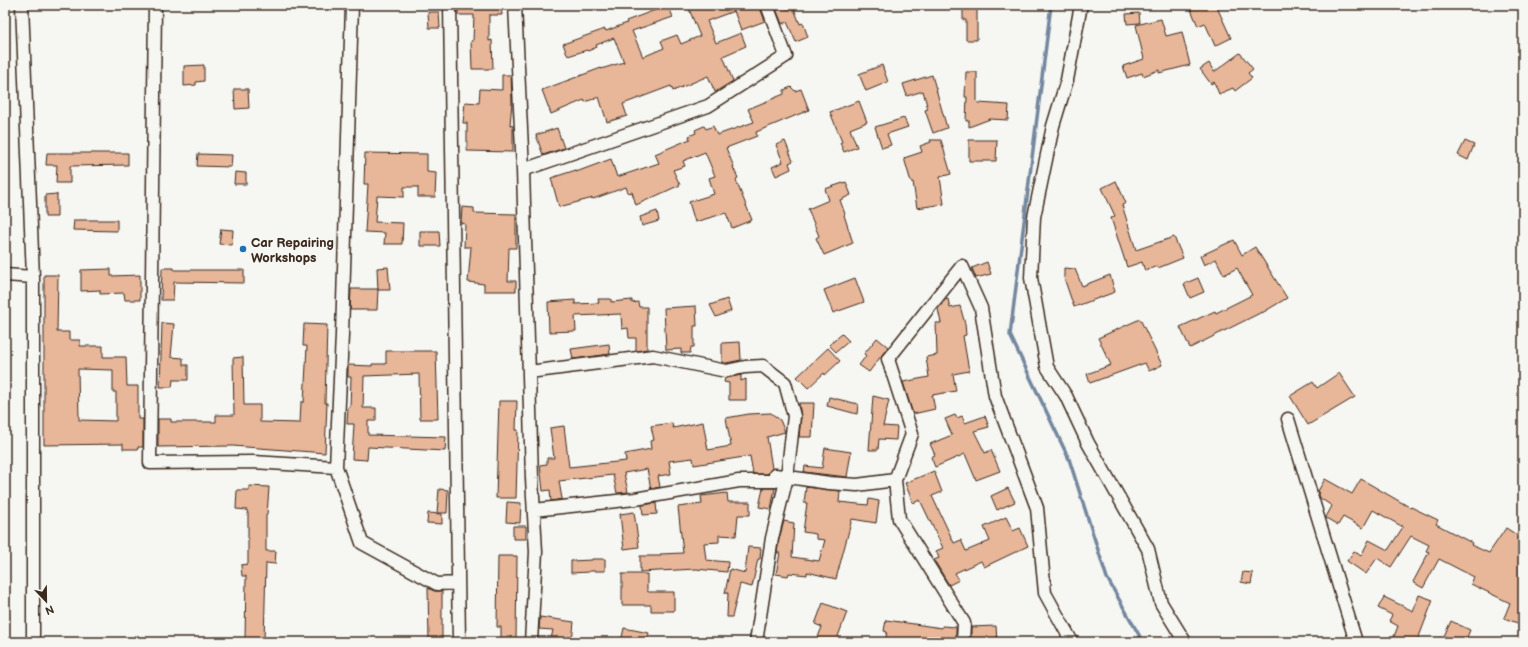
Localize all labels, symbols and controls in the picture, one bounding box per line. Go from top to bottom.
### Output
place label: Car Repairing Workshops [251,235,334,266]
marker: Car Repairing Workshops [238,244,248,254]
north arrow [26,581,66,621]
text: N [43,602,56,617]

